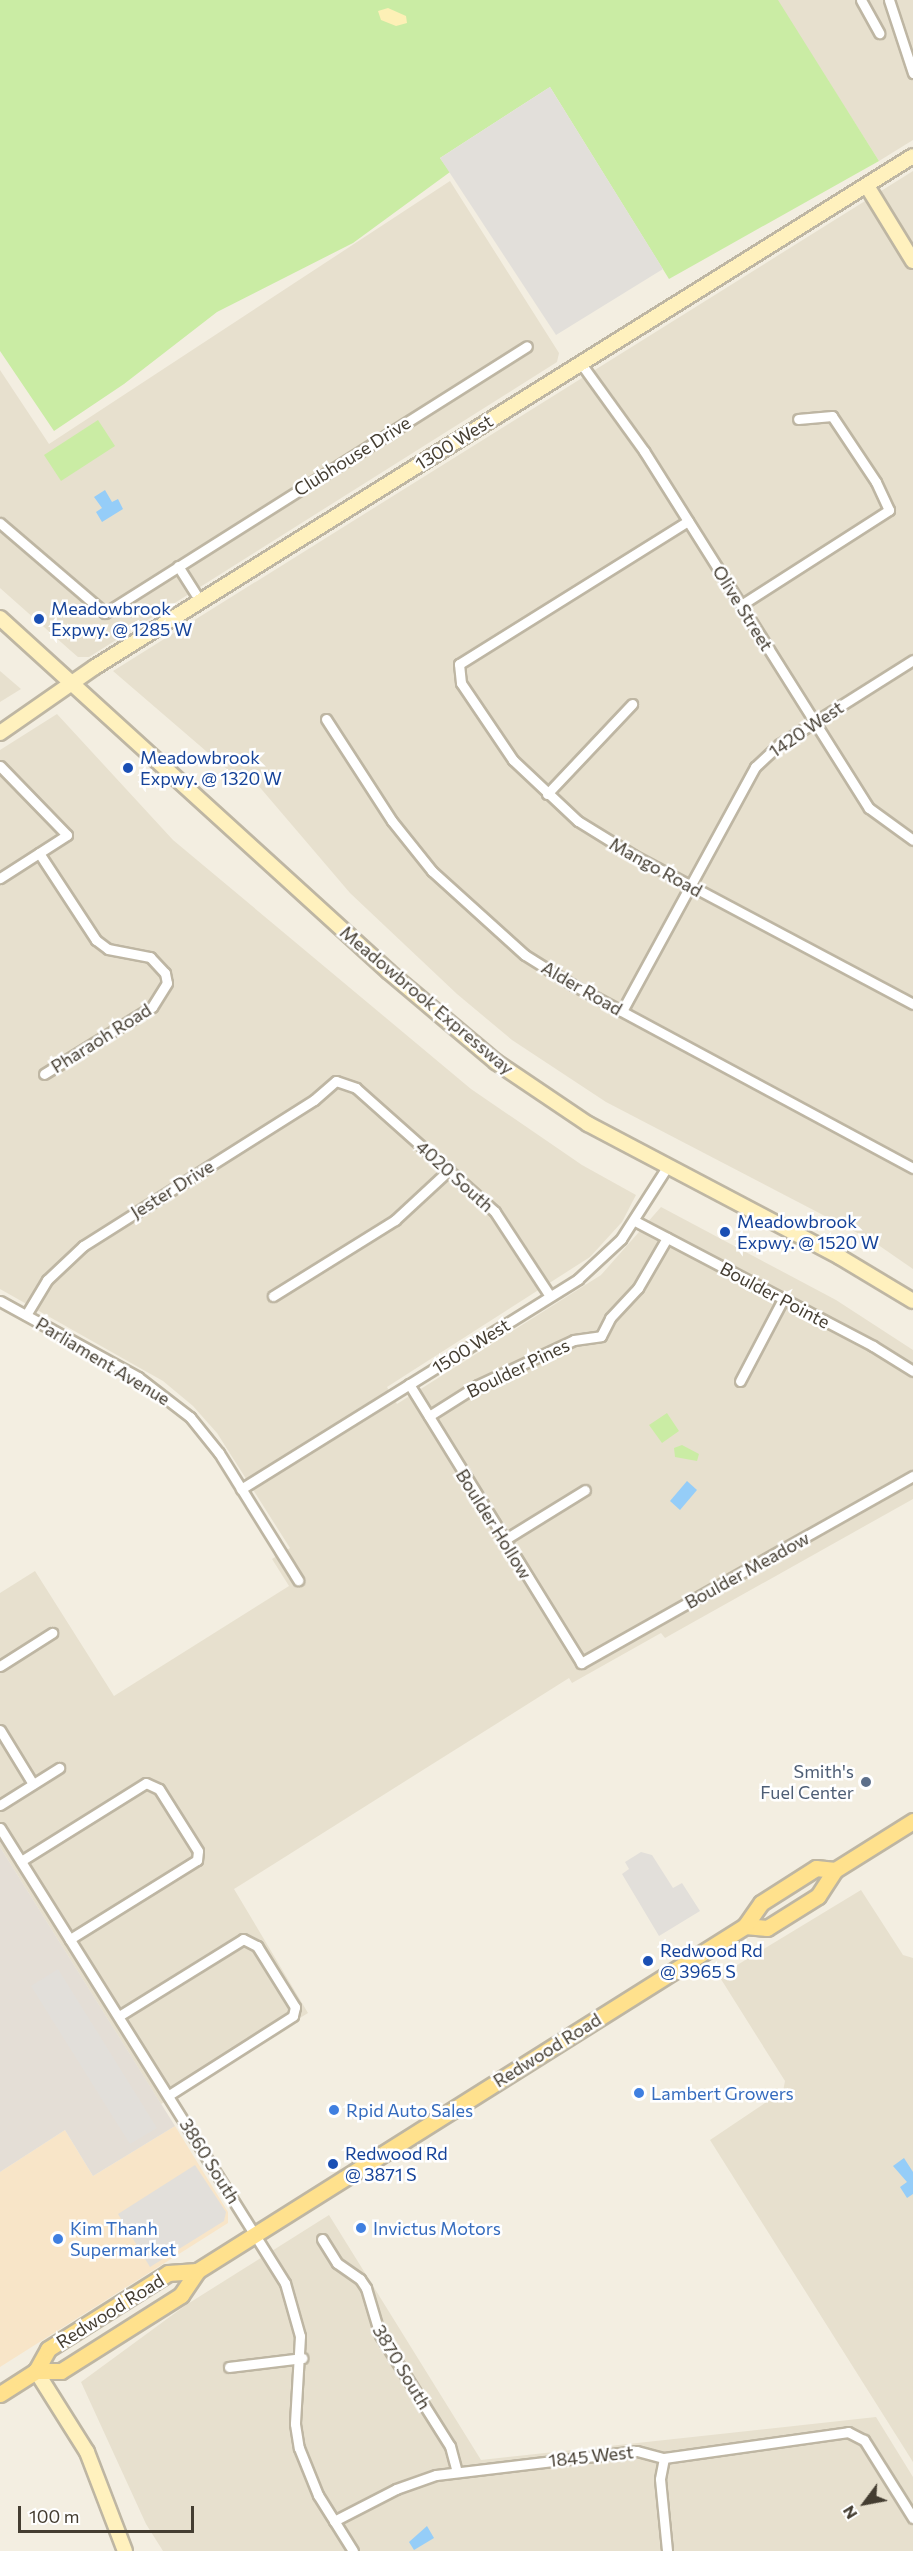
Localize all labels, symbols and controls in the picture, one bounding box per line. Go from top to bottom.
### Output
street label: 1300 West [411,410,497,474]
street label: Clubhouse Drive [290,412,414,500]
street label: Olive Street [708,561,778,655]
place label: Meadowbrook Expwy. @ 1285 W [51,598,192,640]
marker: Meadowbrook Expwy. @ 1285 W [32,612,46,626]
street label: 1420 West [765,696,847,762]
place label: Meadowbrook Expwy. @ 1320 W [140,747,282,789]
marker: Meadowbrook Expwy. @ 1320 W [121,761,135,775]
street label: Mango Road [606,833,706,901]
street label: Meadowbrook Expressway [336,921,518,1079]
street label: Alder Road [538,956,626,1020]
street label: Pharaoh Road [47,999,155,1077]
street label: 4020 South [412,1136,498,1216]
street label: Jester Drive [127,1155,217,1223]
place label: Meadowbrook Expwy. @ 1520 W [737,1211,879,1254]
marker: Meadowbrook Expwy. @ 1520 W [718,1225,732,1239]
street label: Boulder Pointe [717,1257,833,1333]
street label: Parliament Avenue [32,1312,174,1410]
street label: 1500 West [428,1314,514,1378]
street label: Boulder Pines [463,1334,573,1402]
street label: Boulder Hollow [452,1465,536,1583]
street label: Boulder Meadow [681,1527,813,1613]
place label: Smith's Fuel Center [760,1761,854,1804]
marker: Smith's Fuel Center [859,1775,873,1789]
place label: Redwood Rd @ 3965 S [660,1940,763,1982]
marker: Redwood Rd @ 3965 S [641,1954,655,1968]
street label: Redwood Road [489,2008,605,2092]
place label: Lambert Growers [651,2082,794,2104]
marker: Lambert Growers [632,2086,646,2100]
place label: Rpid Auto Sales [346,2099,473,2121]
marker: Rpid Auto Sales [327,2103,341,2117]
street label: 3860 South [175,2114,245,2208]
place label: Redwood Rd @ 3871 S [345,2143,448,2186]
marker: Redwood Rd @ 3871 S [326,2157,340,2171]
place label: Invictus Motors [373,2217,501,2239]
place label: Kim Thanh Supermarket [70,2218,176,2260]
marker: Invictus Motors [354,2221,368,2235]
marker: Kim Thanh Supermarket [51,2232,65,2246]
street label: Redwood Road [52,2269,168,2353]
street label: 3870 South [368,2321,436,2413]
street label: 1845 West [547,2441,635,2471]
north arrow [835,2473,895,2533]
scale bar [21,2494,196,2532]
text: N [838,2503,861,2523]
text: 100 m [29,2505,79,2527]

